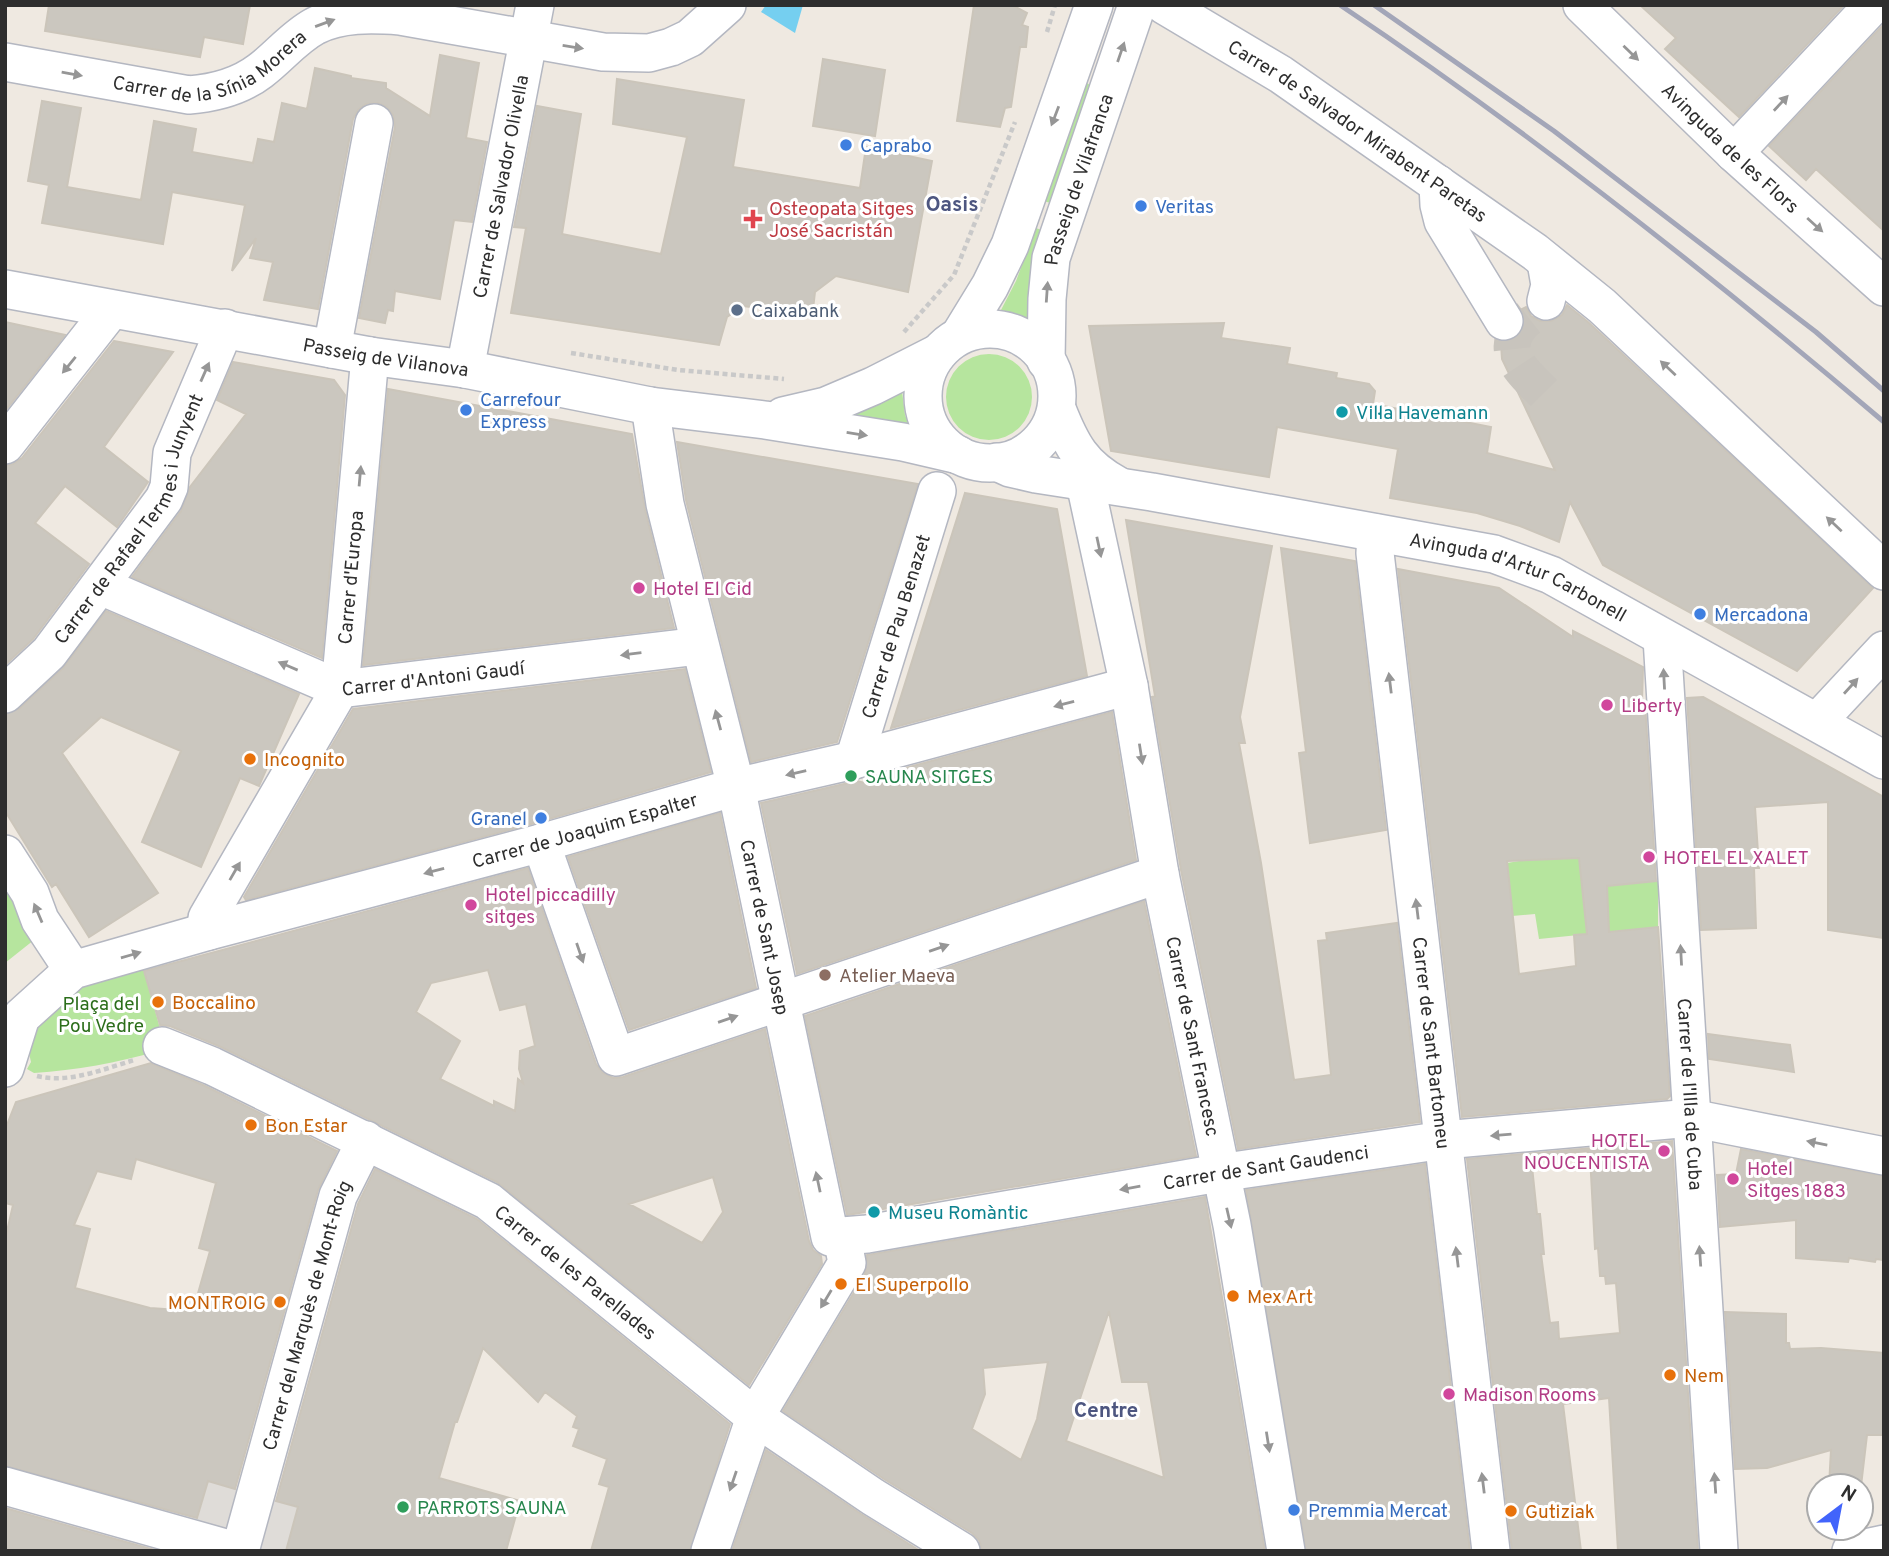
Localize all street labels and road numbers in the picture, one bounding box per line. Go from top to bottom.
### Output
street label: Carrer de la Sínia Morera [111,26,312,109]
street label: Carrer de Salvador Mirabent Paretas [1223,36,1491,229]
street label: Carrer de Salvador Olivella [469,73,535,300]
street label: Avinguda de les Flors [1655,79,1803,219]
street label: Passeig de Vilafranca [1040,91,1120,267]
street label: Passeig de Vilanova [301,334,470,383]
street label: Carrer de Rafael Termes i Junyent [50,390,210,650]
street label: Carrer d'Europa [334,510,370,646]
street label: Avinguda d'Artur Carbonell [1407,529,1630,628]
street label: Carrer de Pau Benazet [857,532,937,722]
street label: Carrer d'Antoni Gaudí [340,657,528,703]
street label: Carrer de Joaquim Espalter [470,788,701,875]
street label: Carrer de Sant Josep [733,837,793,1017]
street label: Carrer de Sant Francesc [1159,934,1223,1139]
street label: Carrer de Sant Bartomeu [1406,935,1454,1150]
street label: Carrer de l'Illa de Cuba [1670,997,1706,1191]
street label: Carrer de Sant Gaudenci [1161,1141,1371,1197]
street label: Carrer del Marquès de Mont-Roig [258,1176,358,1454]
street label: Carrer de les Parellades [489,1201,661,1346]

